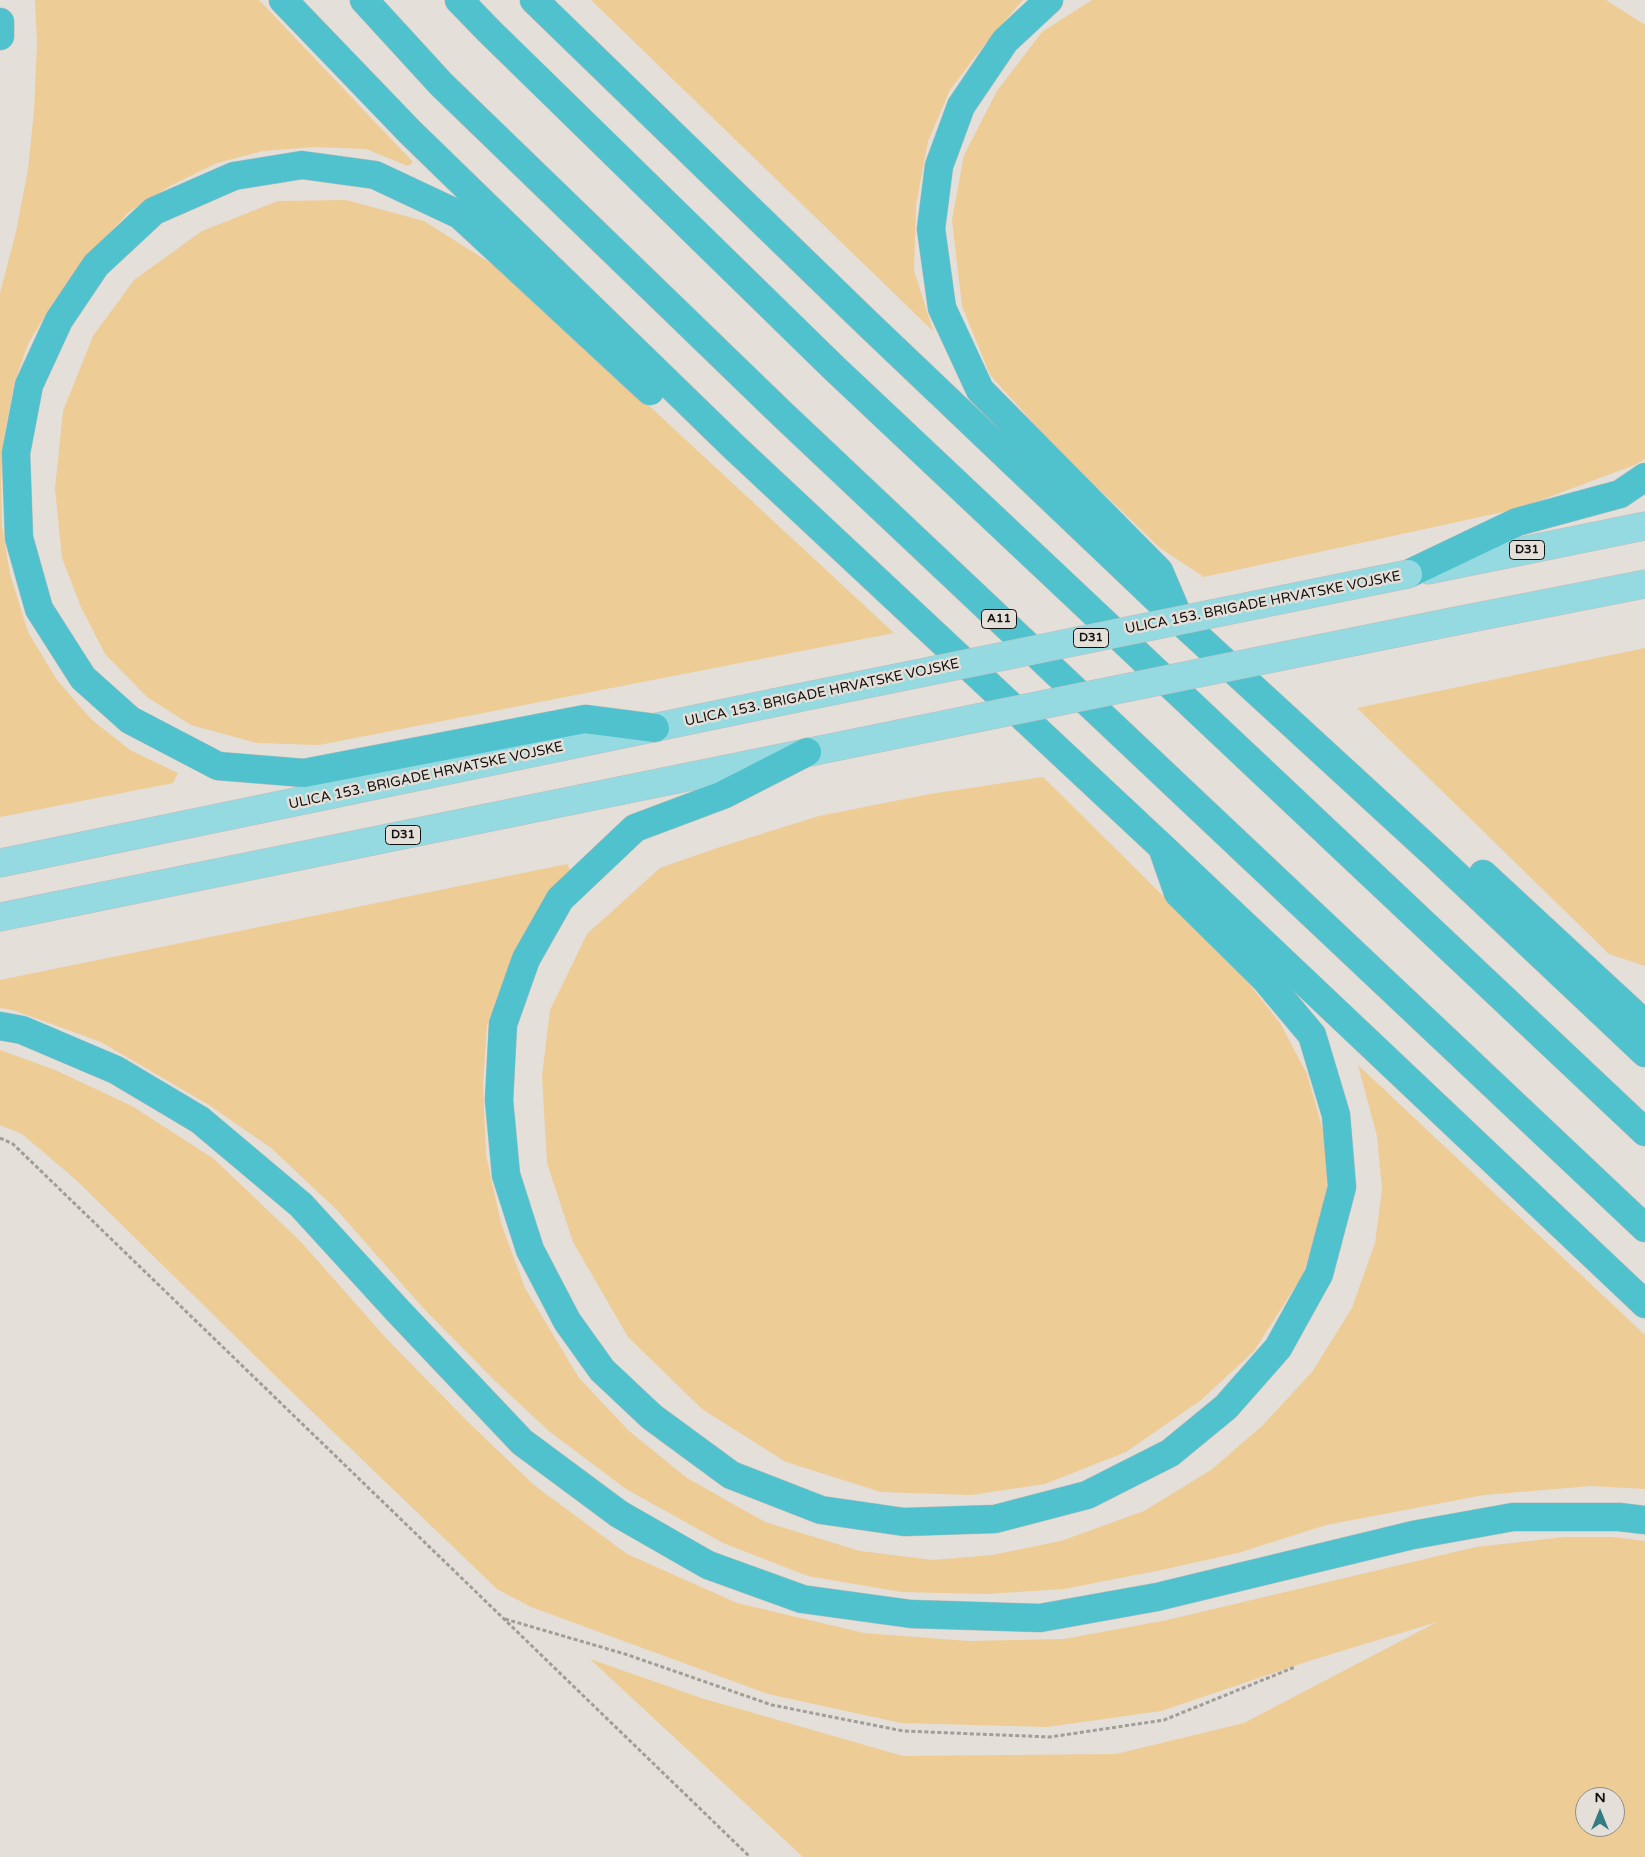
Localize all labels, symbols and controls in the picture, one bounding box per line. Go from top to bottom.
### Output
road number: D31 [1510,540,1544,560]
street label: ULICA 153. BRIGADE HRVATSKE VOJSKE [1124,568,1402,638]
road number: A11 [982,610,1016,628]
road number: D31 [1074,628,1108,648]
street label: ULICA 153. BRIGADE HRVATSKE VOJSKE [683,656,961,730]
street label: ULICA 153. BRIGADE HRVATSKE VOJSKE [287,739,565,813]
road number: D31 [386,826,420,844]
north arrow [1575,1787,1625,1837]
text: N [1594,1789,1606,1806]

